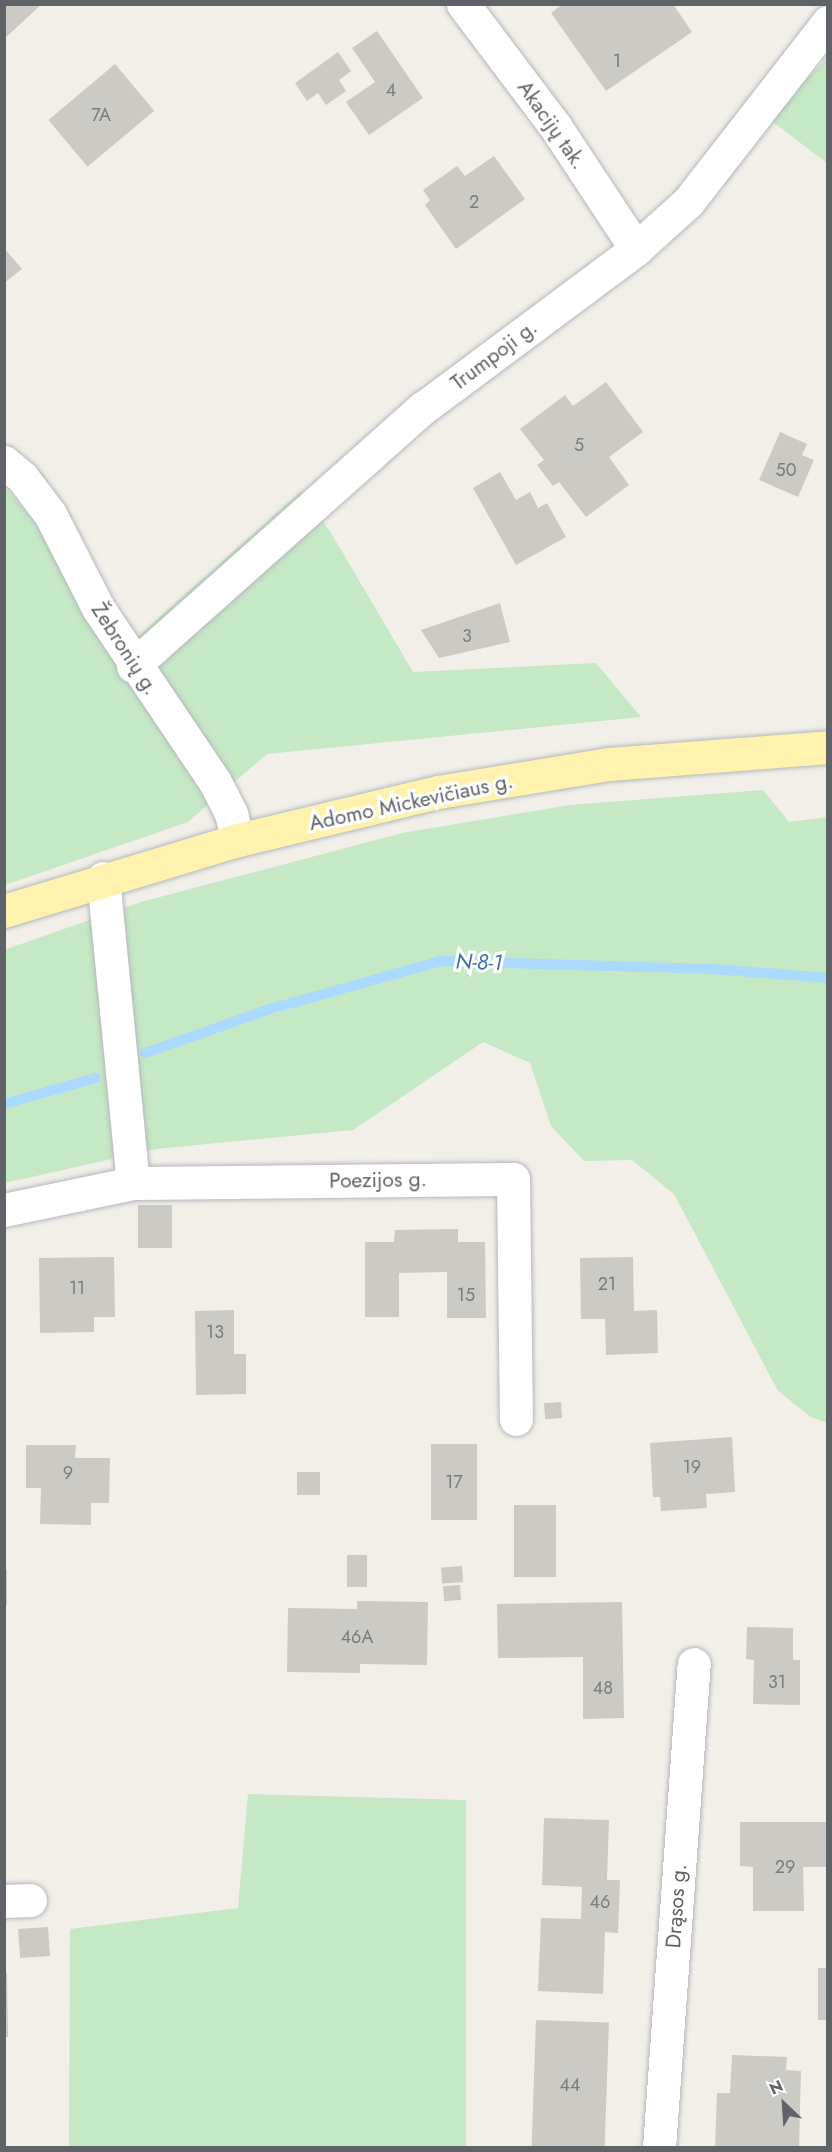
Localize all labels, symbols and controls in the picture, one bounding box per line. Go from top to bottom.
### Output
house number: 1 [613,50,621,72]
street label: Akacijų tak. [512,76,592,174]
house number: 4 [386,79,396,101]
house number: 7A [91,104,111,126]
house number: 2 [469,191,479,213]
street label: Trumpoji g. [446,314,542,396]
house number: 5 [574,434,584,456]
house number: 50 [776,459,796,481]
street label: Žebronių g. [86,598,164,700]
house number: 3 [462,625,472,647]
street label: Adomo Mickevičiaus g. [307,768,515,836]
water label: N-8-1 [455,948,503,976]
street label: Poezijos g. [329,1167,427,1193]
house number: 21 [598,1273,616,1295]
house number: 11 [69,1277,85,1299]
house number: 15 [457,1284,475,1306]
house number: 13 [206,1321,224,1343]
house number: 19 [683,1456,701,1478]
house number: 9 [63,1462,73,1484]
house number: 17 [445,1471,463,1493]
house number: 46A [341,1626,373,1648]
house number: 31 [768,1671,786,1693]
house number: 48 [593,1677,613,1699]
house number: 29 [775,1856,795,1878]
street label: Drąsos g. [660,1863,692,1949]
house number: 46 [590,1891,610,1913]
house number: 44 [560,2074,580,2096]
north arrow [754,2074,814,2134]
text: N [766,2074,787,2100]

